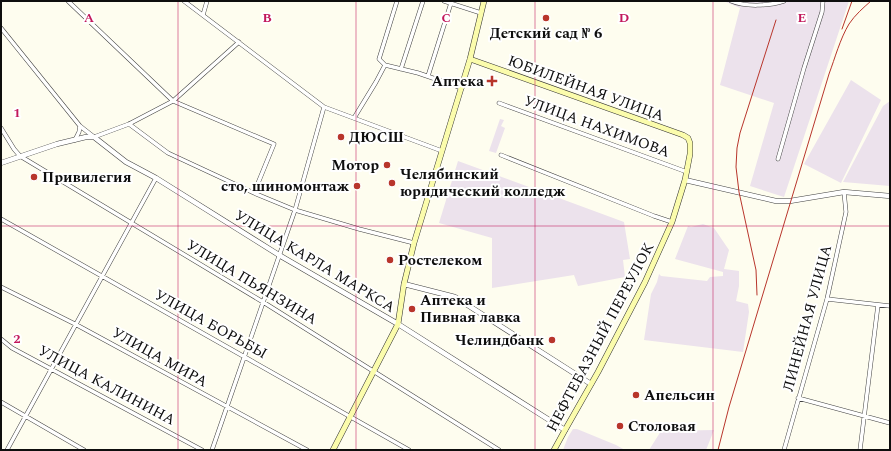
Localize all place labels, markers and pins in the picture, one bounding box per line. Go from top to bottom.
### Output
marker: Детский сад № 6 [541,13,551,23]
place label: Детский сад № 6 [490,22,602,45]
place label: Аптека [431,70,484,93]
marker: Аптека [487,76,497,86]
place label: ДЮСШ [349,126,404,149]
marker: ДЮСШ [336,132,346,142]
place label: Мотор [331,154,379,177]
marker: Мотор [382,160,392,170]
place label: Челябинский юридический колледж [400,163,566,203]
place label: Привилегия [42,166,132,189]
marker: Привилегия [29,172,39,182]
place label: сто, шиномонтаж [221,175,349,198]
marker: Челябинский юридический колледж [387,178,397,188]
marker: сто, шиномонтаж [352,181,362,191]
place label: Ростелеком [398,249,482,272]
marker: Ростелеком [385,255,395,265]
place label: Аптека и Пивная лавка [420,289,521,329]
marker: Аптека и Пивная лавка [407,304,417,314]
place label: Челиндбанк [455,329,544,352]
marker: Челиндбанк [547,335,557,345]
place label: Апельсин [644,384,715,407]
marker: Апельсин [631,390,641,400]
place label: Столовая [628,415,696,438]
marker: Столовая [615,421,625,431]

